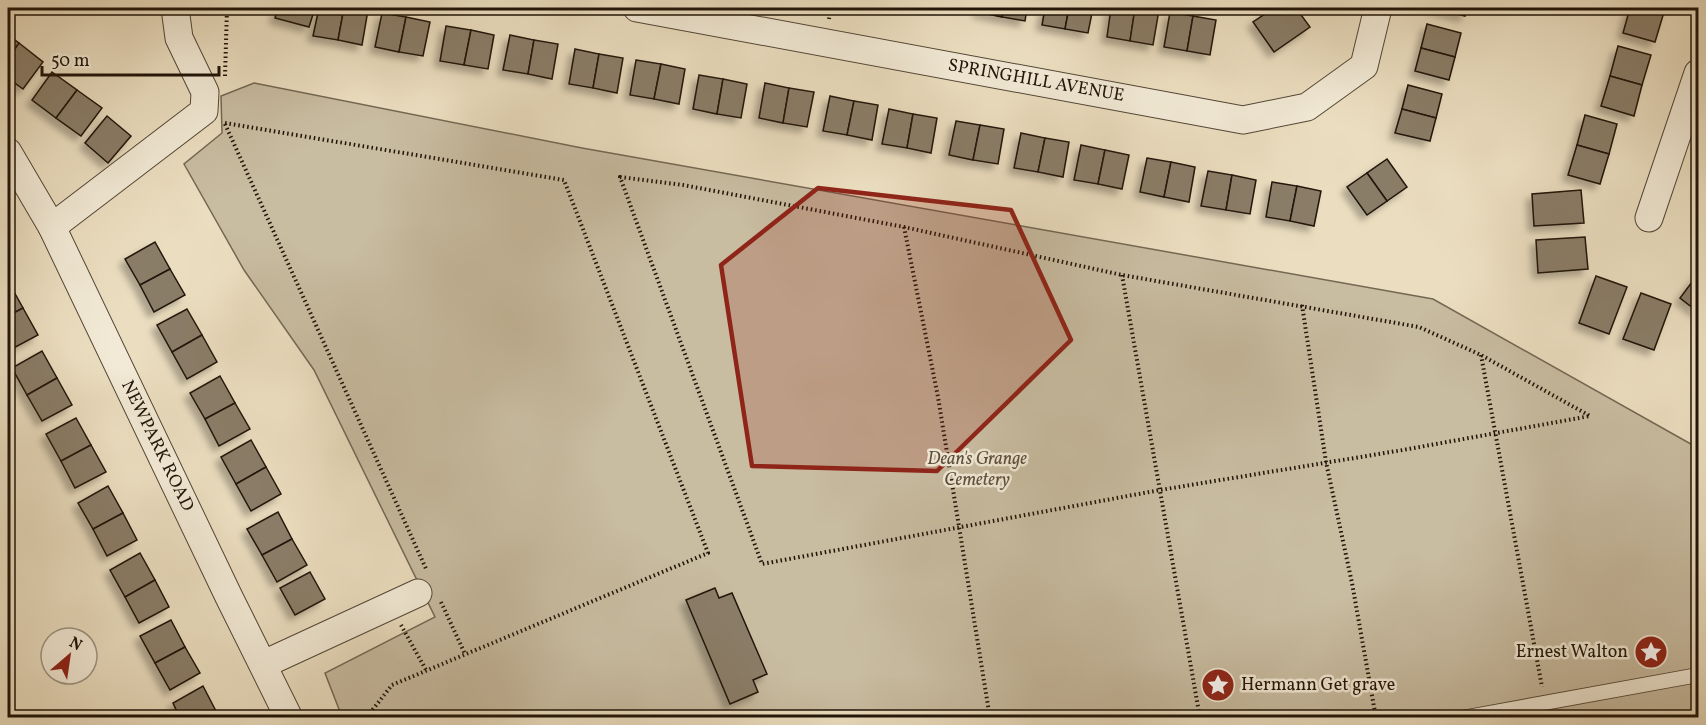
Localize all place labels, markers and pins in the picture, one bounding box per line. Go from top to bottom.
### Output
place icon: Ernest Walton [1633,634,1669,670]
place label: Ernest Walton [1516,640,1628,665]
place icon: Hermann Get grave [1200,667,1236,703]
place label: Hermann Get grave [1241,673,1395,698]

